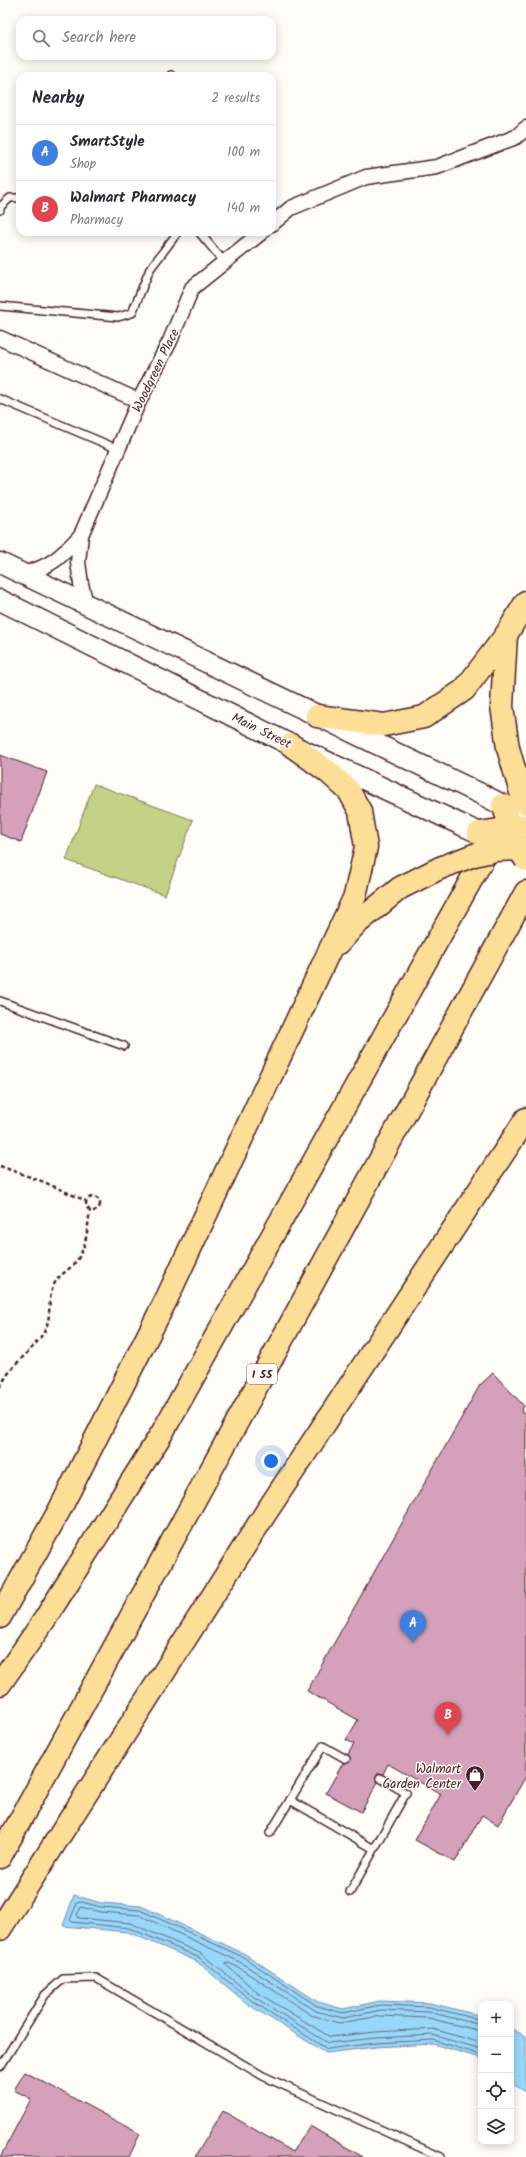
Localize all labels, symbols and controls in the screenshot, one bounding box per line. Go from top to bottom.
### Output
search box [16,16,276,60]
text: Search here [62,26,136,50]
icon: search [30,27,52,49]
text: Nearby [32,85,84,112]
text: 2 results [212,88,260,109]
text: SmartStyle [70,130,145,154]
text: A [41,142,49,163]
text: 100 m [227,142,260,163]
text: Shop [70,154,96,175]
text: Walmart Pharmacy [70,186,196,210]
text: B [41,198,49,219]
text: 140 m [227,198,260,219]
text: Pharmacy [70,210,123,231]
street label: Woodgreen Place [127,325,186,416]
street label: Main Street [228,708,296,755]
road number: I 55 [247,1364,277,1384]
your location [261,1451,281,1471]
pin: A [400,1610,426,1643]
pin: B [435,1702,461,1735]
place label: Walmart Garden Center [382,1759,462,1795]
shop icon: Walmart Garden Center [464,1764,486,1792]
map controls [478,2001,514,2145]
button: + [478,2001,514,2037]
button: − [478,2037,514,2073]
button: locate [478,2073,514,2109]
button: layers [478,2109,514,2145]

